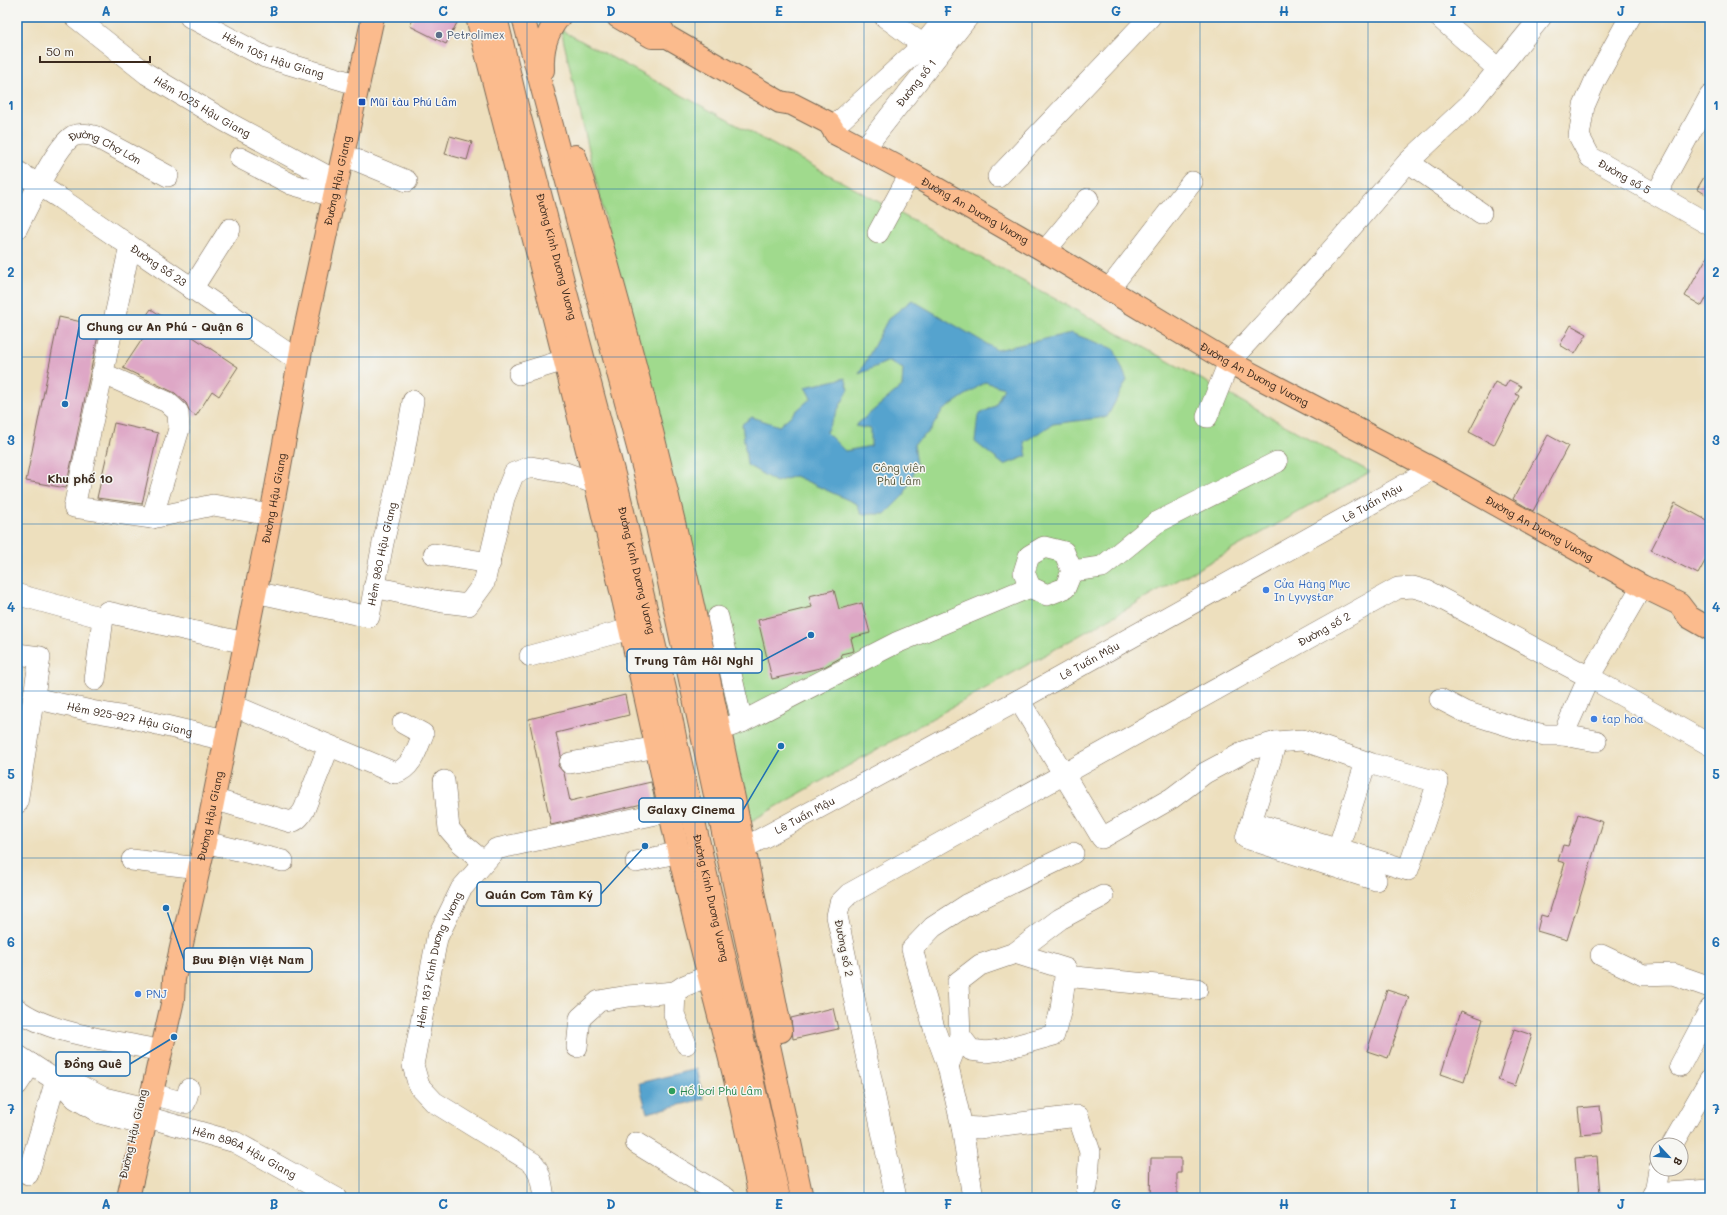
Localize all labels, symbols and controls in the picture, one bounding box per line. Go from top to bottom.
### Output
text: A [101,2,111,19]
text: B [270,2,279,19]
text: C [438,2,448,19]
text: D [606,2,616,19]
text: E [775,2,783,19]
text: F [944,2,952,19]
text: G [1111,2,1121,19]
text: H [1279,2,1289,19]
text: I [1450,2,1457,19]
text: J [1617,2,1625,19]
place label: Petrolimex [447,27,505,42]
street label: Hẻm 1051 Hậu Giang [220,28,326,81]
marker: Petrolimex [434,30,444,40]
scale bar [40,38,150,64]
text: 50 m [46,43,74,59]
street label: Đường số 1 [892,56,939,110]
street label: Hẻm 1025 Hậu Giang [151,72,254,140]
place label: Mũi tàu Phú Lâm [370,94,457,109]
text: 1 [8,96,14,113]
text: 1 [1713,96,1719,113]
marker: Mũi tàu Phú Lâm [357,97,367,107]
street label: Đường Chợ Lớn [64,126,144,167]
street label: Đường Hậu Giang [320,134,354,227]
street label: Đường số 5 [1596,155,1654,197]
street label: Đường An Dương Vương [919,173,1032,247]
street label: Đường Kinh Dương Vương [533,191,581,321]
street label: Đường Số 23 [127,240,190,290]
text: 2 [7,263,15,280]
text: 2 [1712,263,1720,280]
callout: Chung cư An Phú - Quận 6 [79,315,252,339]
text: Chung cư An Phú - Quận 6 [86,318,244,334]
street label: Đường An Dương Vương [1197,338,1312,410]
text: 3 [7,431,15,448]
text: 3 [1712,431,1720,448]
street label: Đường Hậu Giang [257,452,289,545]
park label: Công viên Phú Lâm [873,460,925,488]
district label: Khu phố 10 [47,470,113,486]
street label: Lê Tuấn Mậu [1339,480,1405,525]
street label: Đường An Dương Vương [1483,492,1597,564]
street label: Hẻm 980 Hậu Giang [363,500,400,607]
street label: Đường Kinh Dương Vương [615,505,660,636]
place label: Cửa Hàng Mực In Lyvystar [1274,576,1350,604]
marker: Cửa Hàng Mực In Lyvystar [1261,585,1271,595]
text: 4 [7,598,15,615]
text: 4 [1712,598,1720,615]
street label: Đường số 2 [1295,608,1353,649]
street label: Lê Tuấn Mậu [1057,637,1122,683]
callout: Trung Tâm Hôi Nghi [627,649,762,673]
text: Trung Tâm Hôi Nghi [634,652,754,668]
street label: Hẻm 925-927 Hậu Giang [66,698,194,739]
place label: tap hoa [1602,711,1644,726]
marker: tap hoa [1589,714,1599,724]
text: 5 [7,765,15,782]
text: 5 [1712,765,1720,782]
street label: Đường Hậu Giang [193,770,226,862]
street label: Lê Tuấn Mậu [772,793,837,837]
callout: Galaxy Cinema [639,798,743,822]
text: Galaxy Cinema [647,801,735,817]
street label: Đường Kinh Dương Vương [690,832,733,963]
callout: Quán Cơm Tâm Ký [477,882,601,906]
text: Quán Cơm Tâm Ký [485,886,593,902]
street label: Hẻm 187 Kinh Dương Vương [412,889,466,1029]
street label: Đường số 2 [832,918,857,978]
text: 6 [7,933,15,950]
text: 6 [1712,933,1720,950]
callout: Bưu Điện Việt Nam [184,948,312,972]
text: Bưu Điện Việt Nam [192,951,304,967]
place label: PNJ [146,986,167,1001]
marker: PNJ [133,989,143,999]
callout: Đồng Quê [56,1052,130,1076]
text: Đồng Quê [64,1055,122,1071]
place label: Hồ bơi Phú Lâm [680,1083,762,1098]
marker: Hồ bơi Phú Lâm [667,1086,677,1096]
street label: Đường Hậu Giang [115,1088,150,1180]
text: 7 [7,1100,15,1117]
text: 7 [1712,1100,1720,1117]
street label: Hẻm 896A Hậu Giang [191,1122,299,1182]
north arrow [1649,1137,1689,1177]
text: B [1670,1155,1687,1168]
text: A [101,1195,111,1212]
text: B [270,1195,279,1212]
text: C [438,1195,448,1212]
text: D [606,1195,616,1212]
text: E [775,1195,783,1212]
text: F [944,1195,952,1212]
text: G [1111,1195,1121,1212]
text: H [1279,1195,1289,1212]
text: I [1450,1195,1457,1212]
text: J [1617,1195,1625,1212]

